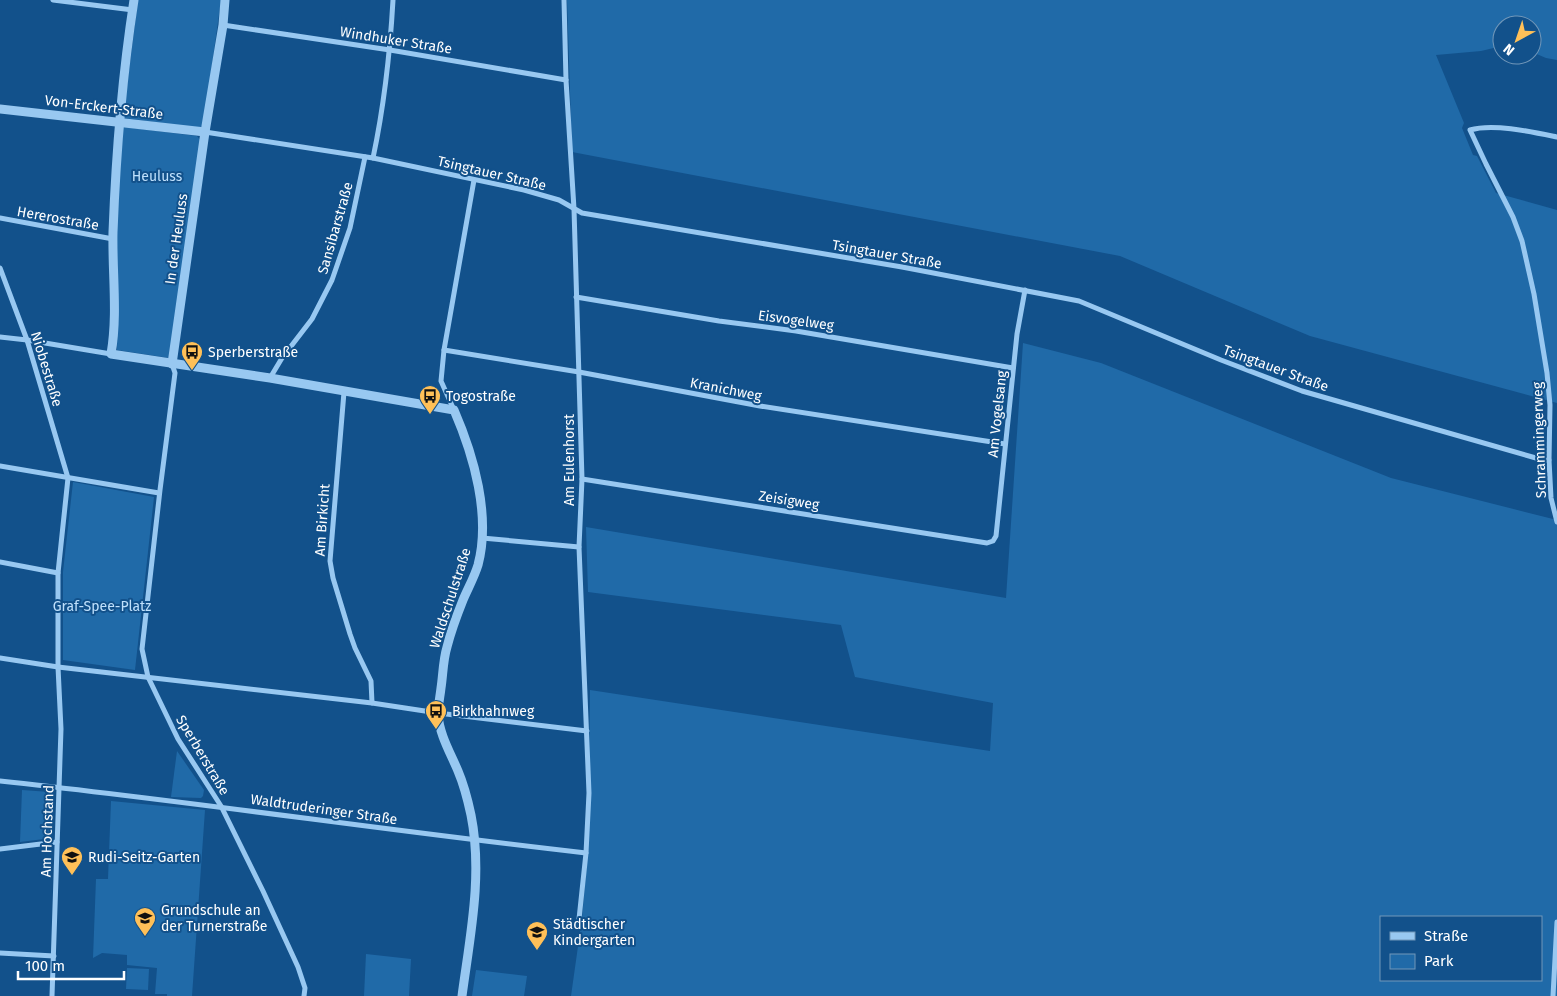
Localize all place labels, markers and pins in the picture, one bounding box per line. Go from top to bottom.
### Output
bus stop icon: Sperberstraße [180,340,204,371]
place label: Sperberstraße [208,344,298,361]
bus stop icon: Togostraße [418,384,442,415]
place label: Togostraße [446,388,516,405]
bus stop icon: Birkhahnweg [424,699,448,730]
place label: Birkhahnweg [452,703,535,720]
school or university icon: Rudi-Seitz-Garten [60,845,84,876]
place label: Rudi-Seitz-Garten [88,849,200,866]
place label: Grundschule an der Turnerstraße [161,902,267,935]
school or university icon: Grundschule an der Turnerstraße [133,906,157,937]
place label: Städtischer Kindergarten [553,916,635,949]
school or university icon: Städtischer Kindergarten [525,920,549,951]

